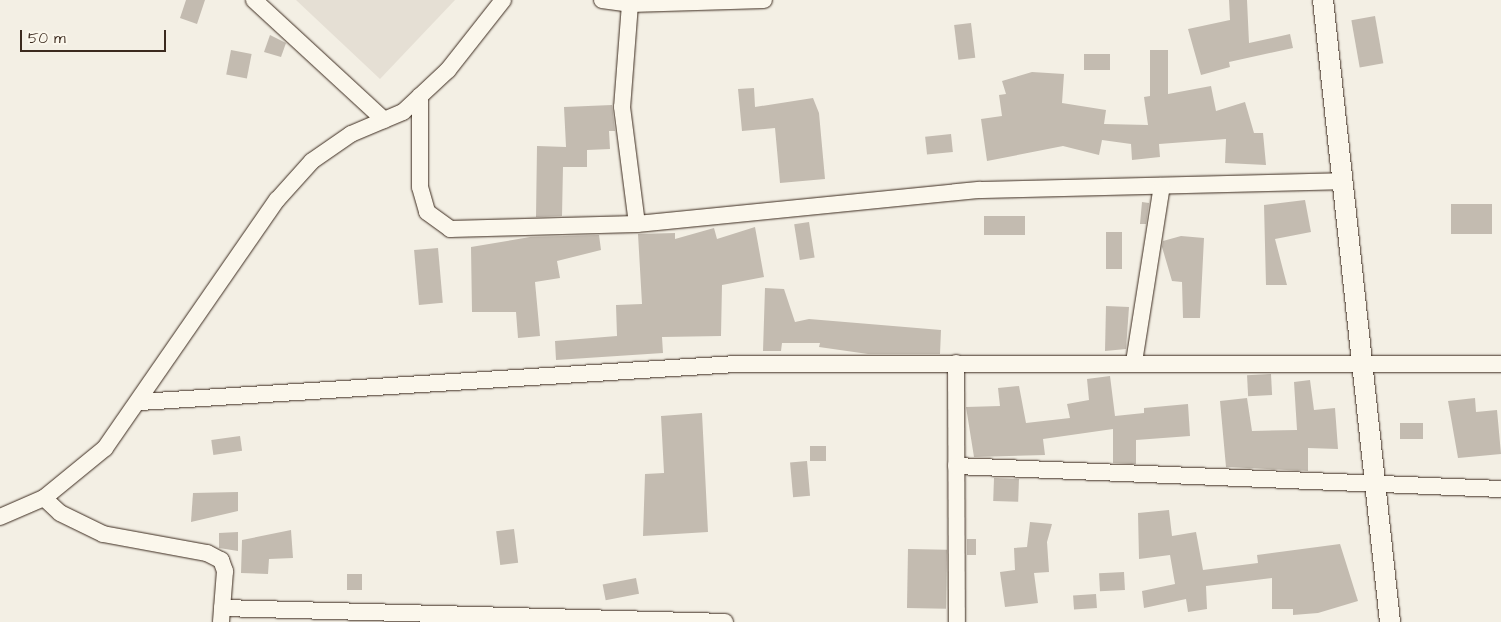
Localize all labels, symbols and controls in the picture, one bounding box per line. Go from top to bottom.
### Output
scale bar [22,20,169,52]
text: 50 m [28,28,66,49]

